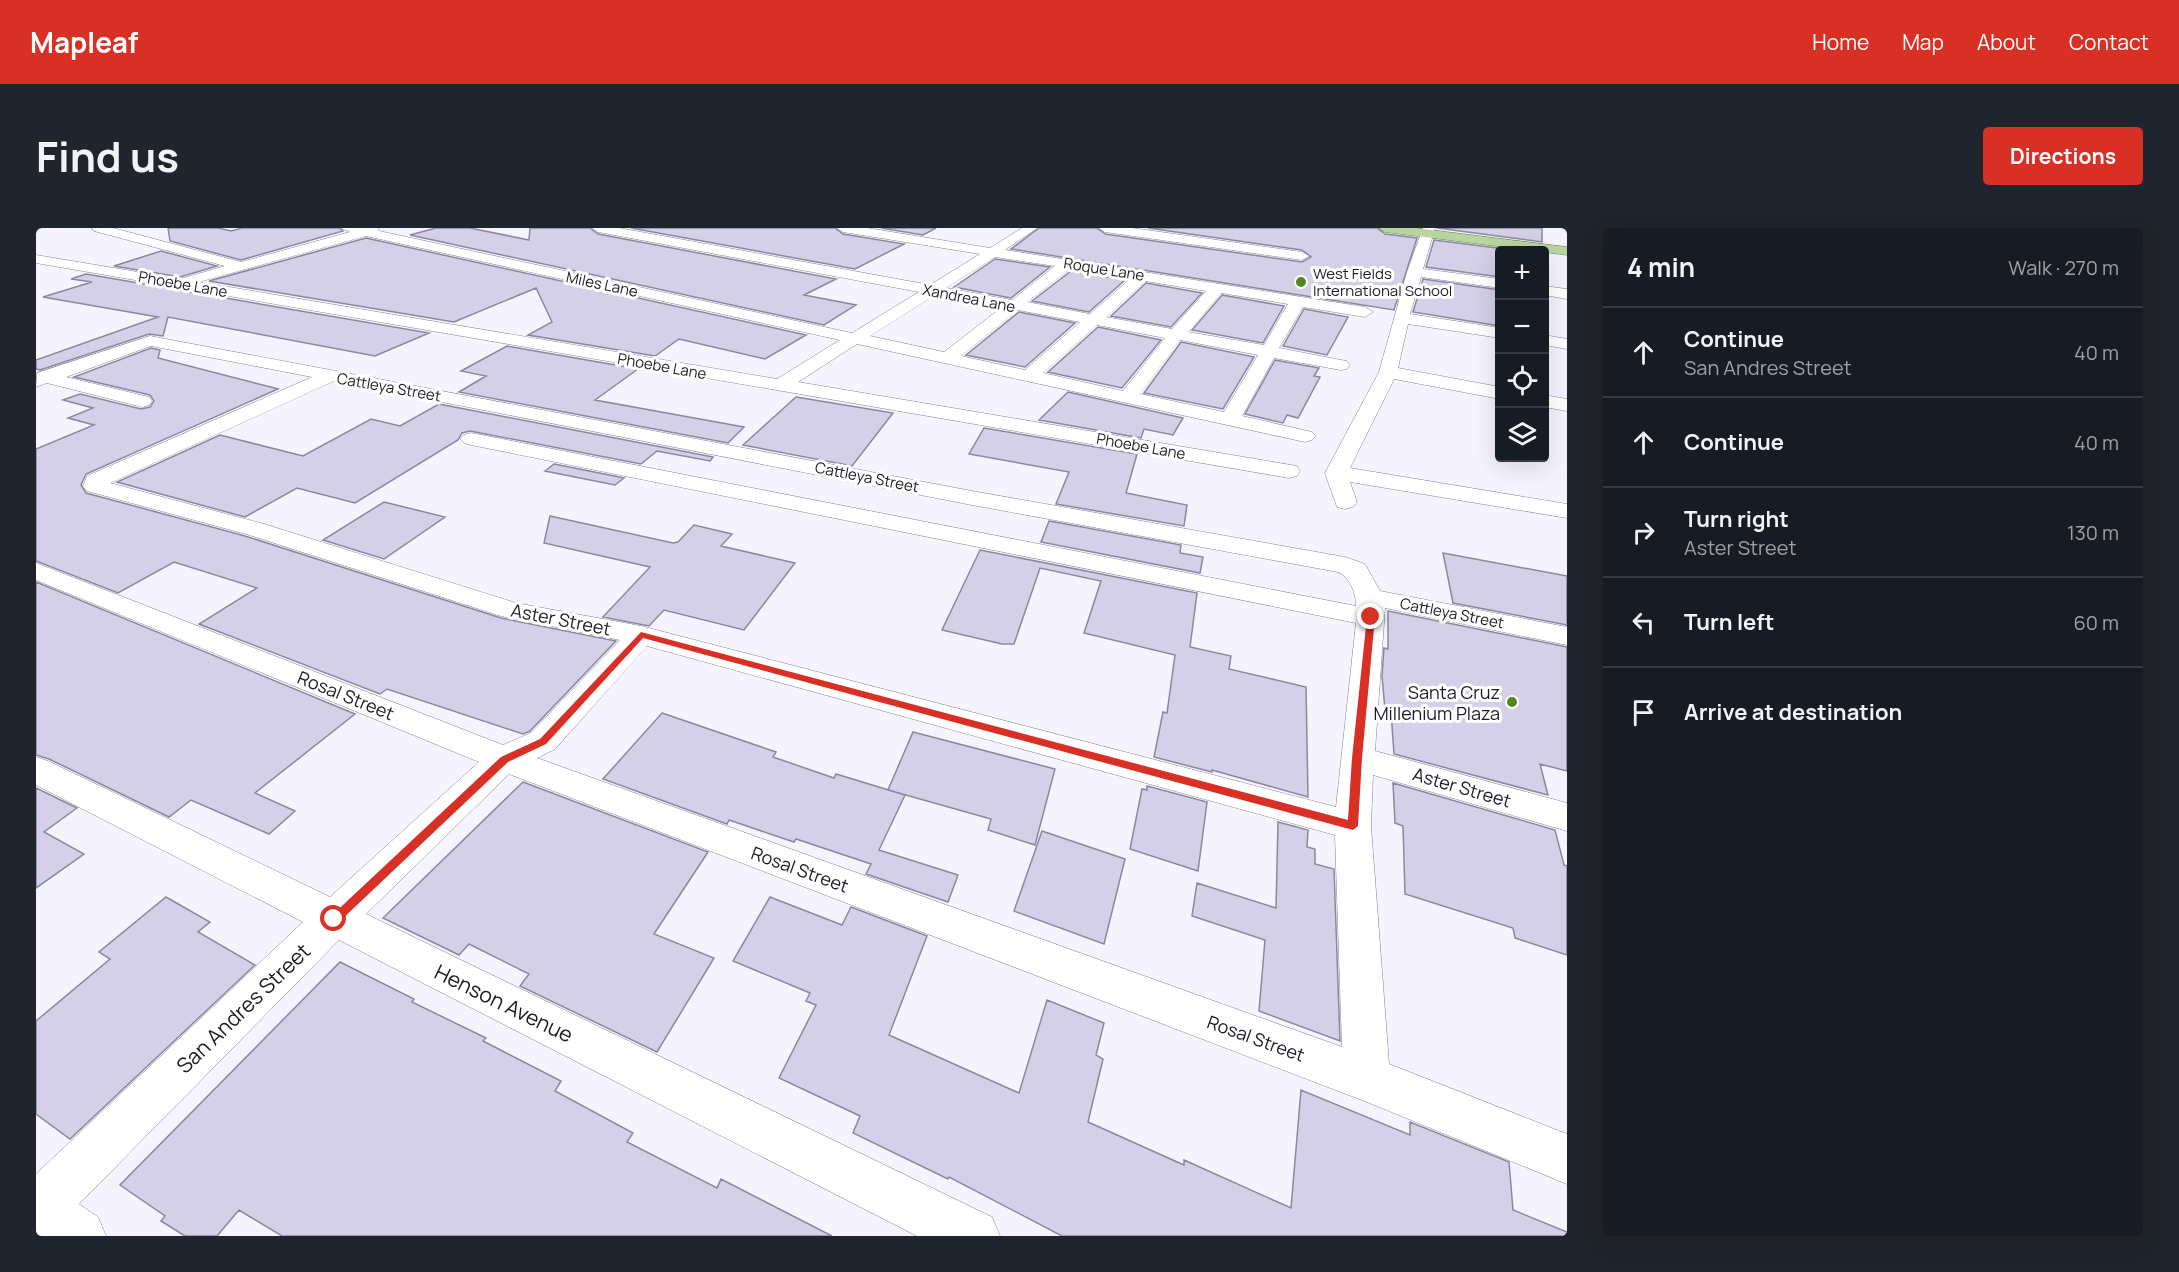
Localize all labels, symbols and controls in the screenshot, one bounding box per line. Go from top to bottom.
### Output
text: Mapleaf [30,23,138,61]
text: Home [1812,28,1869,56]
text: Map [1902,28,1944,56]
text: About [1977,28,2036,56]
text: Contact [2069,28,2149,56]
text: Find us [36,127,179,185]
button: Directions [1983,127,2143,185]
map controls [1495,246,1549,462]
button: + [1495,246,1549,300]
text: 4 min [1627,249,1695,285]
street label: Roque Lane [1062,252,1146,286]
text: Walk · 270 m [2008,254,2119,281]
place label: West Fields International School [1313,263,1452,301]
street label: Phoebe Lane [137,266,229,302]
street label: Miles Lane [564,266,640,302]
marker: West Fields International School [1294,275,1308,289]
street label: Xandrea Lane [921,279,1017,317]
button: − [1495,300,1549,354]
text: Continue [1684,324,1784,354]
icon: ahead [1627,336,1660,369]
text: 40 m [2074,339,2119,366]
street label: Phoebe Lane [616,348,708,384]
button: locate [1495,354,1549,408]
text: San Andres Street [1684,354,1852,381]
street label: Cattleya Street [335,368,443,406]
button: layers [1495,408,1549,462]
icon: ahead [1627,426,1660,459]
text: Continue [1684,427,1784,457]
street label: Phoebe Lane [1095,428,1187,464]
text: 40 m [2074,429,2119,456]
street label: Cattleya Street [813,457,921,497]
text: Turn right [1684,504,1789,534]
icon: right [1627,516,1660,549]
text: 130 m [2067,519,2119,546]
text: Aster Street [1684,534,1796,561]
street label: Cattleya Street [1398,593,1506,633]
street label: Aster Street [509,598,613,640]
route end [1357,603,1383,629]
icon: left [1627,606,1660,639]
text: Turn left [1684,607,1774,637]
text: 60 m [2073,609,2119,636]
street label: Rosal Street [294,665,398,725]
place label: Santa Cruz Millenium Plaza [1373,680,1500,725]
marker: Santa Cruz Millenium Plaza [1505,695,1519,709]
icon: arrive [1627,696,1660,729]
text: Arrive at destination [1684,697,1902,727]
street label: Aster Street [1410,762,1514,812]
street label: Rosal Street [748,840,852,898]
route start [320,905,346,931]
street label: San Andres Street [170,937,316,1079]
street label: Henson Avenue [430,957,578,1049]
street label: Rosal Street [1204,1009,1308,1067]

